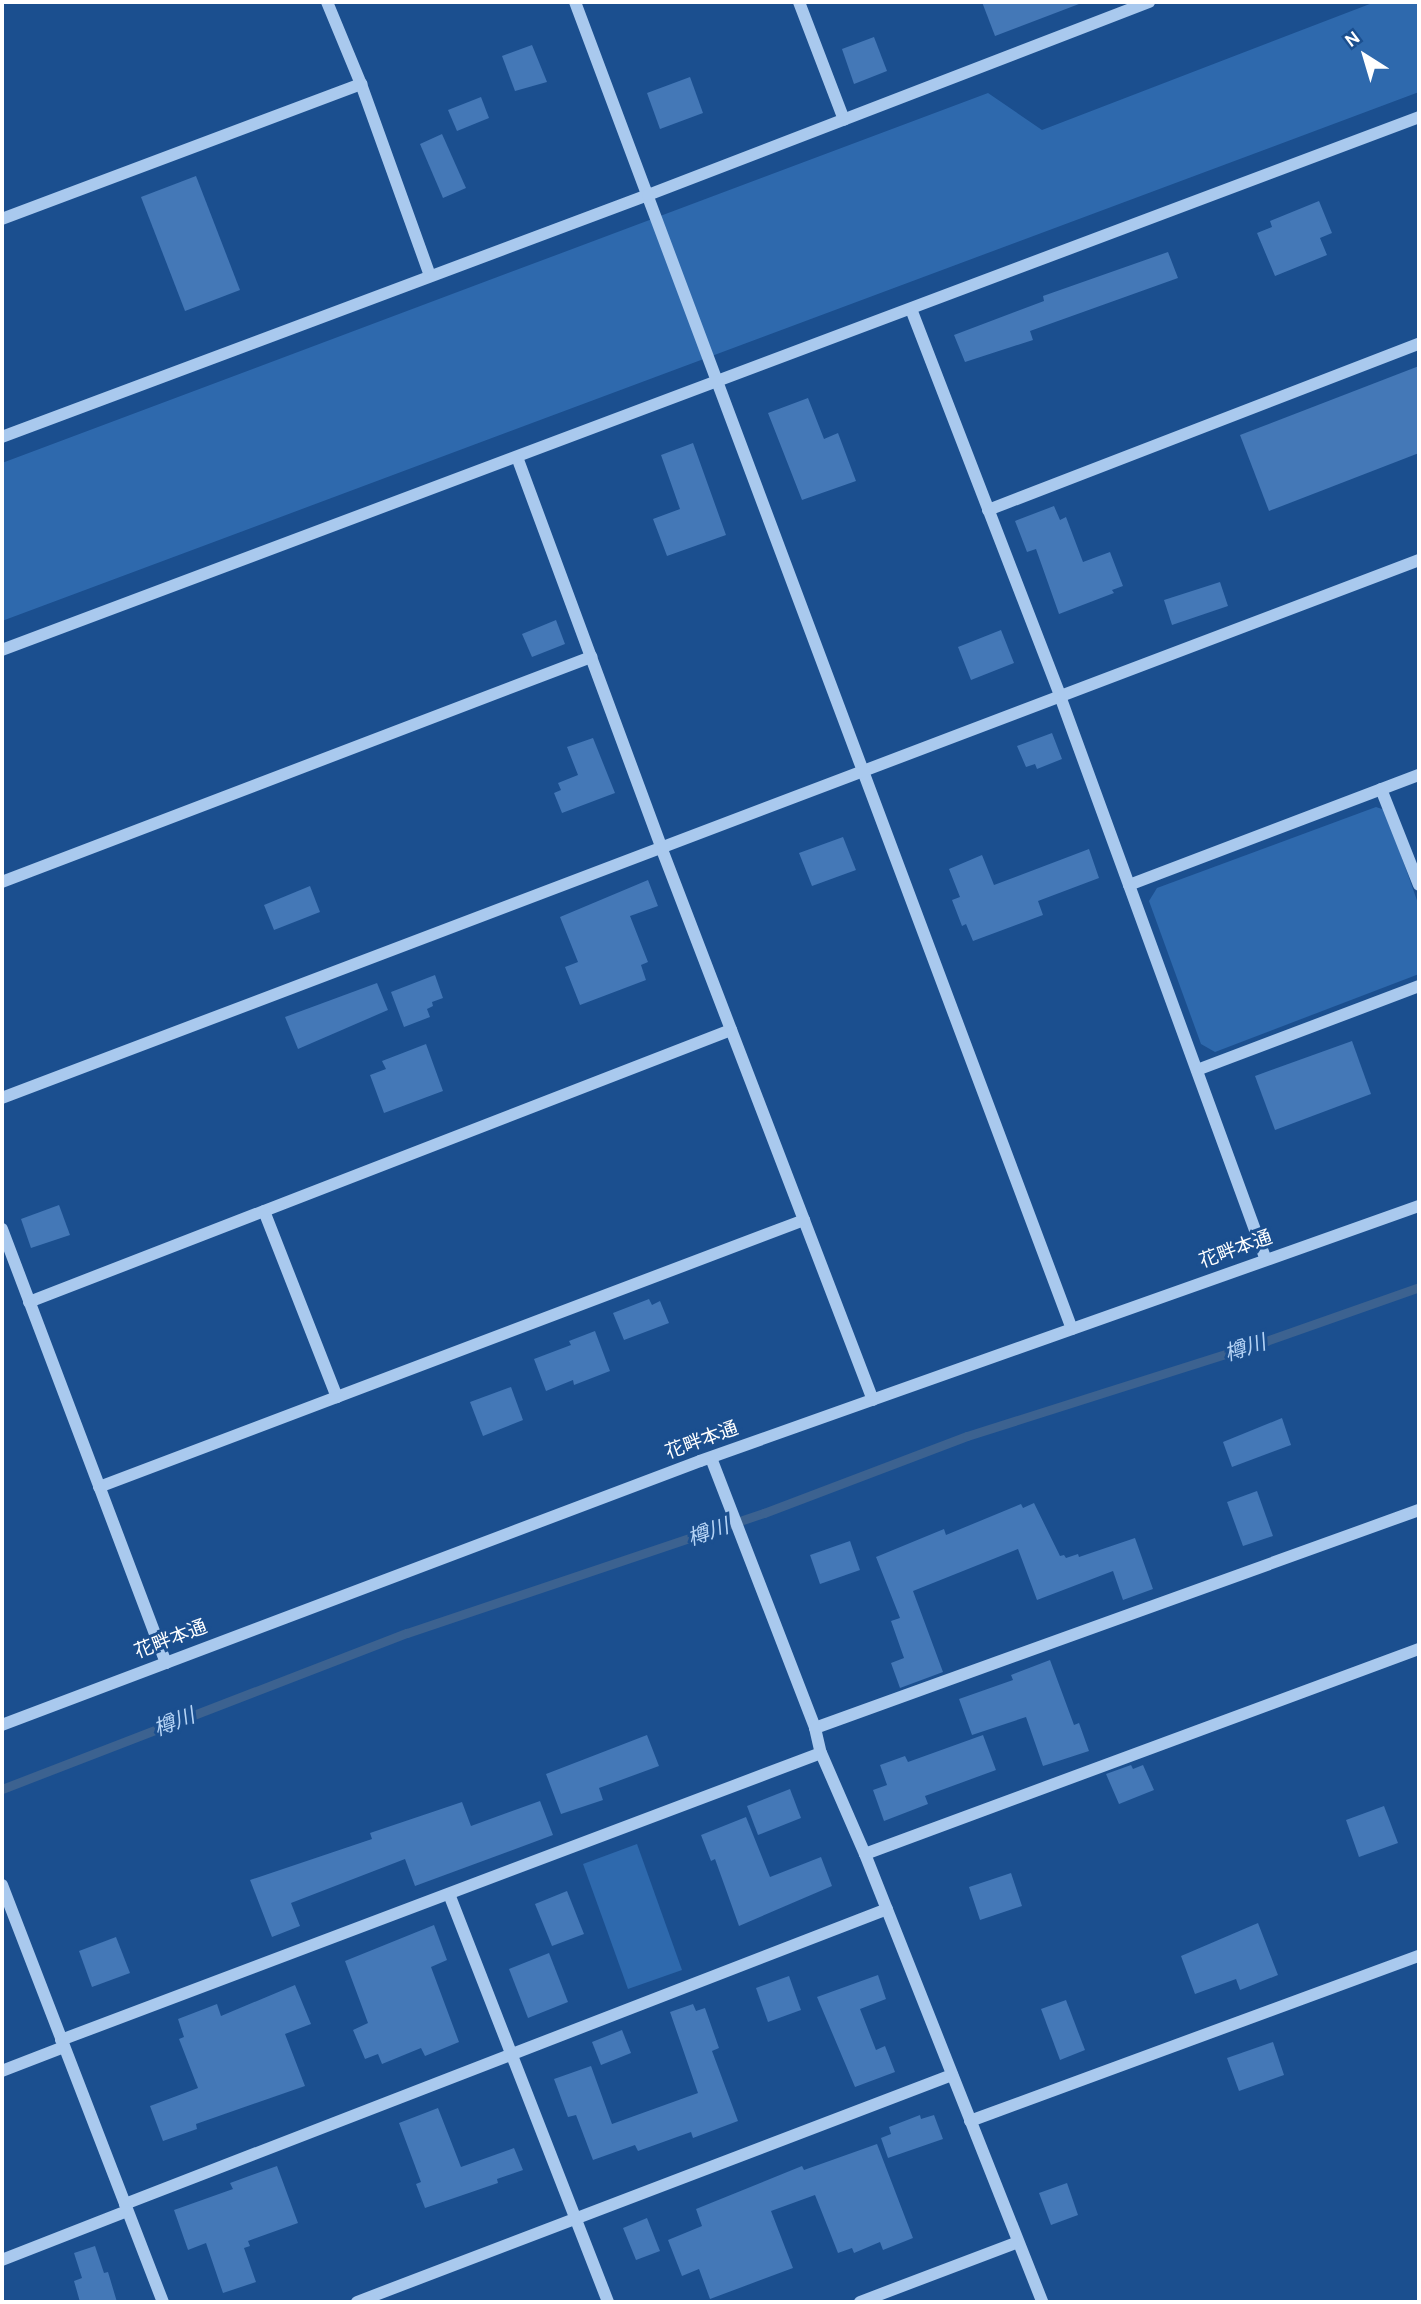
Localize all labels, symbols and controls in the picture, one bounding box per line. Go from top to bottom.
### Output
north arrow [1330,21,1400,91]
text: N [1340,26,1364,52]
street label: 花畔本通 [1196,1226,1276,1274]
water label: 樽川 [1221,1330,1269,1366]
street label: 花畔本通 [662,1417,742,1465]
water label: 樽川 [684,1513,732,1551]
street label: 花畔本通 [131,1616,211,1664]
water label: 樽川 [150,1703,198,1741]

